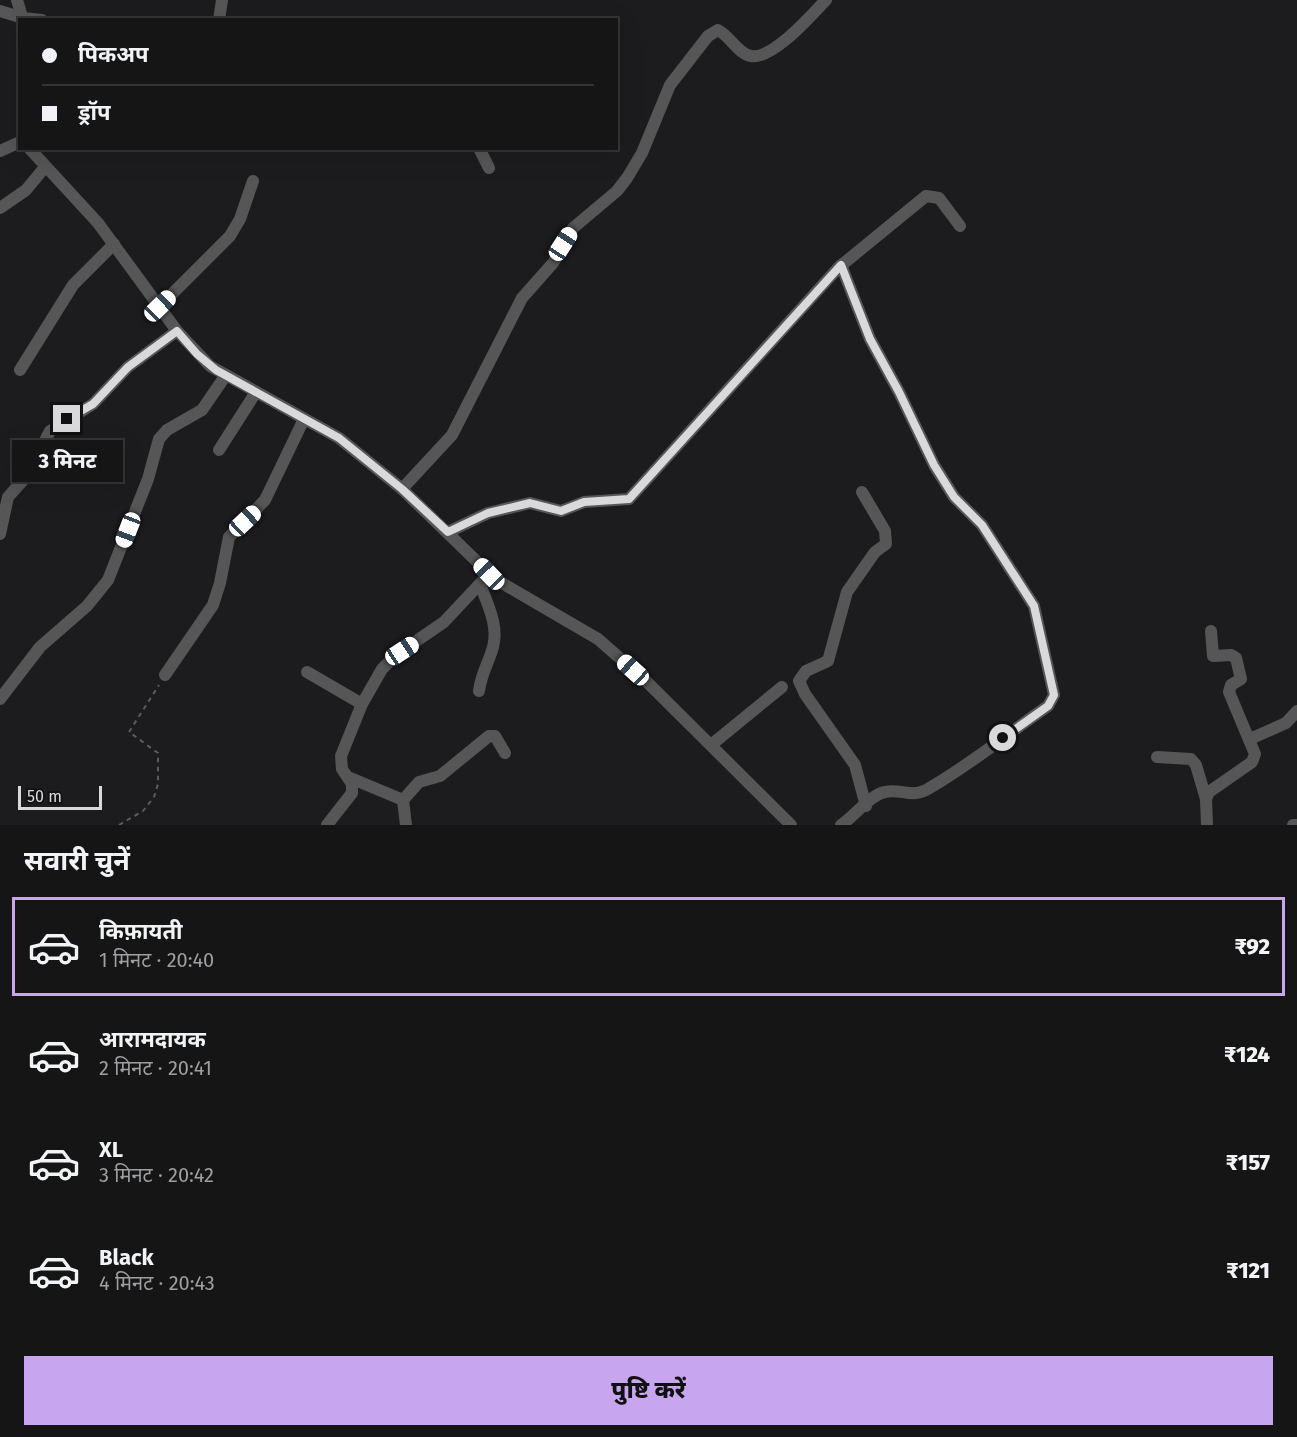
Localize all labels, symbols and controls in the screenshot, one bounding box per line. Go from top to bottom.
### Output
text: पिकअप [78,41,149,68]
text: ड्रॉप [78,99,111,126]
car [546,224,580,264]
car [141,287,179,325]
route end [53,405,80,432]
callout: 3 मिनट [11,440,122,482]
text: 3 मिनट [38,449,97,473]
car [226,502,264,540]
car [113,510,143,550]
car [470,555,508,593]
car [382,634,422,668]
car [614,651,652,689]
route start [989,724,1016,751]
scale bar [18,783,102,810]
text: 50 m [27,787,62,806]
text: सवारी चुनें [24,845,130,877]
text: किफ़ायती [99,918,183,945]
icon: car [27,920,81,974]
text: ₹92 [1234,933,1270,960]
text: 1 मिनट · 20:40 [99,948,214,972]
text: आरामदायक [99,1026,206,1053]
icon: car [27,1028,81,1082]
text: ₹124 [1224,1041,1270,1068]
text: 2 मिनट · 20:41 [99,1056,212,1080]
icon: car [27,1136,81,1190]
text: XL [99,1136,123,1163]
text: ₹157 [1226,1149,1270,1176]
text: 3 मिनट · 20:42 [99,1163,214,1187]
icon: car [27,1244,81,1298]
text: Black [99,1244,154,1271]
text: ₹121 [1226,1257,1270,1284]
text: 4 मिनट · 20:43 [99,1271,215,1295]
button: पुष्टि करें [24,1356,1273,1425]

